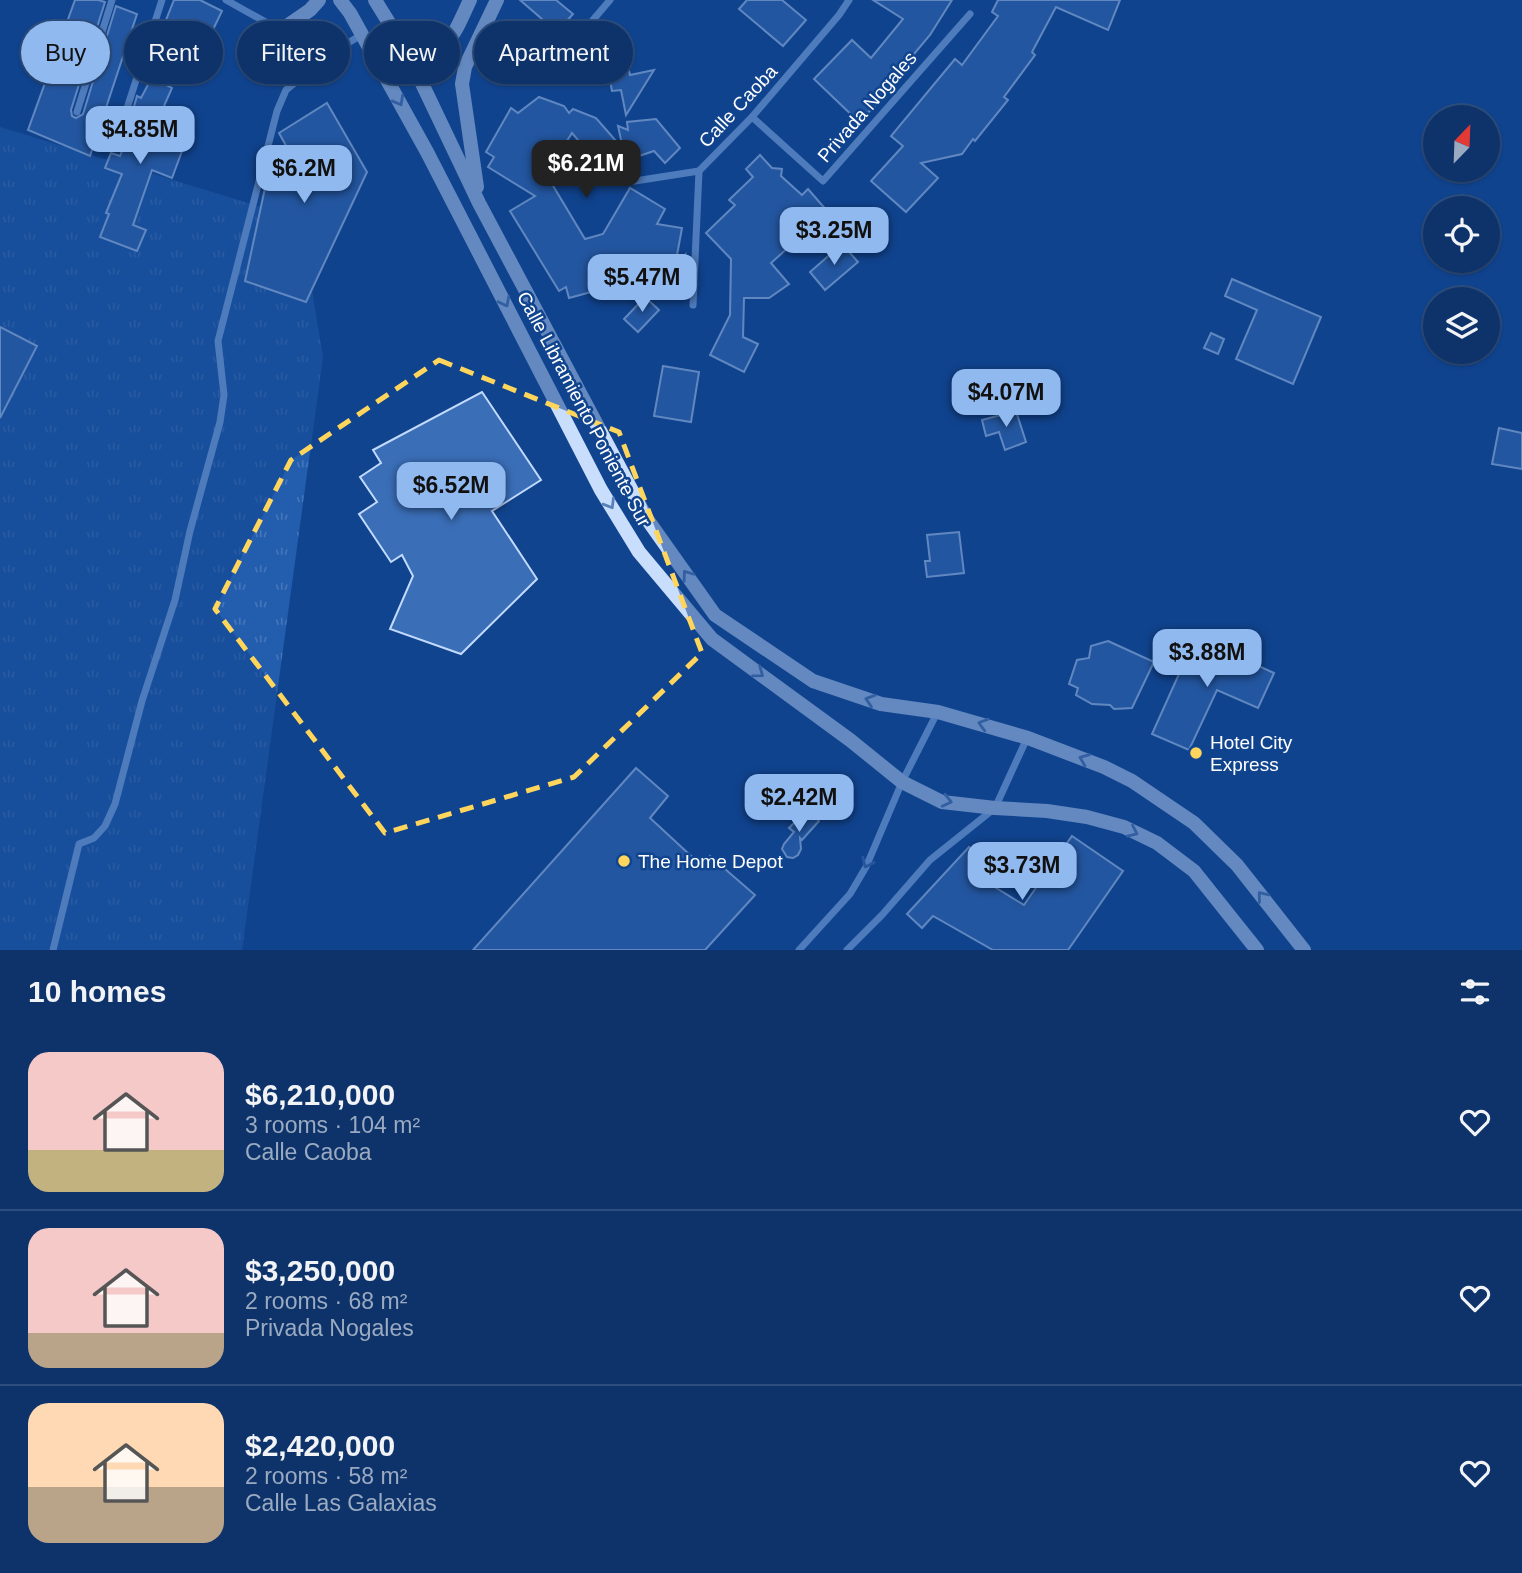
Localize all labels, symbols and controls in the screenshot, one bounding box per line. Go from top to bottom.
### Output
chip: Buy [21,21,110,84]
chip: Rent [124,21,223,84]
chip: Filters [237,21,350,84]
chip: New [364,21,460,84]
chip: Apartment [474,21,633,84]
street label: Privada Nogales [813,47,921,167]
street label: Calle Caoba [695,60,782,151]
one-way arrow [391,94,404,106]
north arrow [1423,105,1500,182]
map controls [1423,105,1500,364]
pin: $4.85M [83,106,197,166]
text: $4.85M [102,116,178,142]
pin: $6.21M [529,140,643,200]
pin: $6.2M [255,146,353,205]
text: $6.21M [548,150,624,176]
text: $6.2M [272,155,336,181]
button: locate [1423,196,1500,273]
pin: $3.25M [777,208,891,267]
text: $3.25M [796,217,872,243]
pin: $5.47M [585,254,699,314]
text: $5.47M [604,264,680,290]
button: layers [1423,287,1500,364]
street label: Calle Libramiento Poniente Sur [513,288,655,531]
one-way arrow [496,295,510,307]
pin: $4.07M [949,370,1063,429]
text: $4.07M [968,379,1044,405]
pin: $6.52M [394,462,508,522]
text: $6.52M [413,472,489,498]
one-way arrow [602,496,615,509]
one-way arrow [683,570,695,583]
pin: $3.88M [1150,630,1264,689]
text: $3.88M [1169,639,1245,665]
one-way arrow [751,665,764,677]
one-way arrow [865,694,877,708]
one-way arrow [977,718,989,733]
place label: Hotel City Express [1210,732,1293,775]
marker: Hotel City Express [1188,745,1204,761]
one-way arrow [1079,753,1091,767]
pin: $2.42M [742,774,856,834]
text: $2.42M [761,784,837,810]
one-way arrow [940,793,952,807]
one-way arrow [1126,824,1138,838]
pin: $3.73M [965,842,1079,902]
place label: The Home Depot [638,851,783,872]
text: $3.73M [984,852,1060,878]
marker: The Home Depot [616,853,632,869]
one-way arrow [862,856,876,868]
one-way arrow [1258,891,1270,904]
icon: filters [1456,973,1494,1011]
text: 10 homes [28,975,166,1008]
text: $6,210,000 [245,1078,395,1111]
icon: home [84,1080,168,1164]
icon: heart [1456,1103,1494,1141]
text: 3 rooms · 104 m² [245,1112,420,1138]
text: Calle Caoba [245,1139,372,1165]
text: $3,250,000 [245,1254,395,1287]
icon: home [84,1256,168,1340]
icon: heart [1456,1279,1494,1317]
text: 2 rooms · 68 m² [245,1288,407,1314]
text: Privada Nogales [245,1315,414,1341]
text: $2,420,000 [245,1429,395,1462]
icon: home [84,1431,168,1515]
icon: heart [1456,1454,1494,1492]
text: 2 rooms · 58 m² [245,1463,407,1489]
text: Calle Las Galaxias [245,1490,437,1516]

